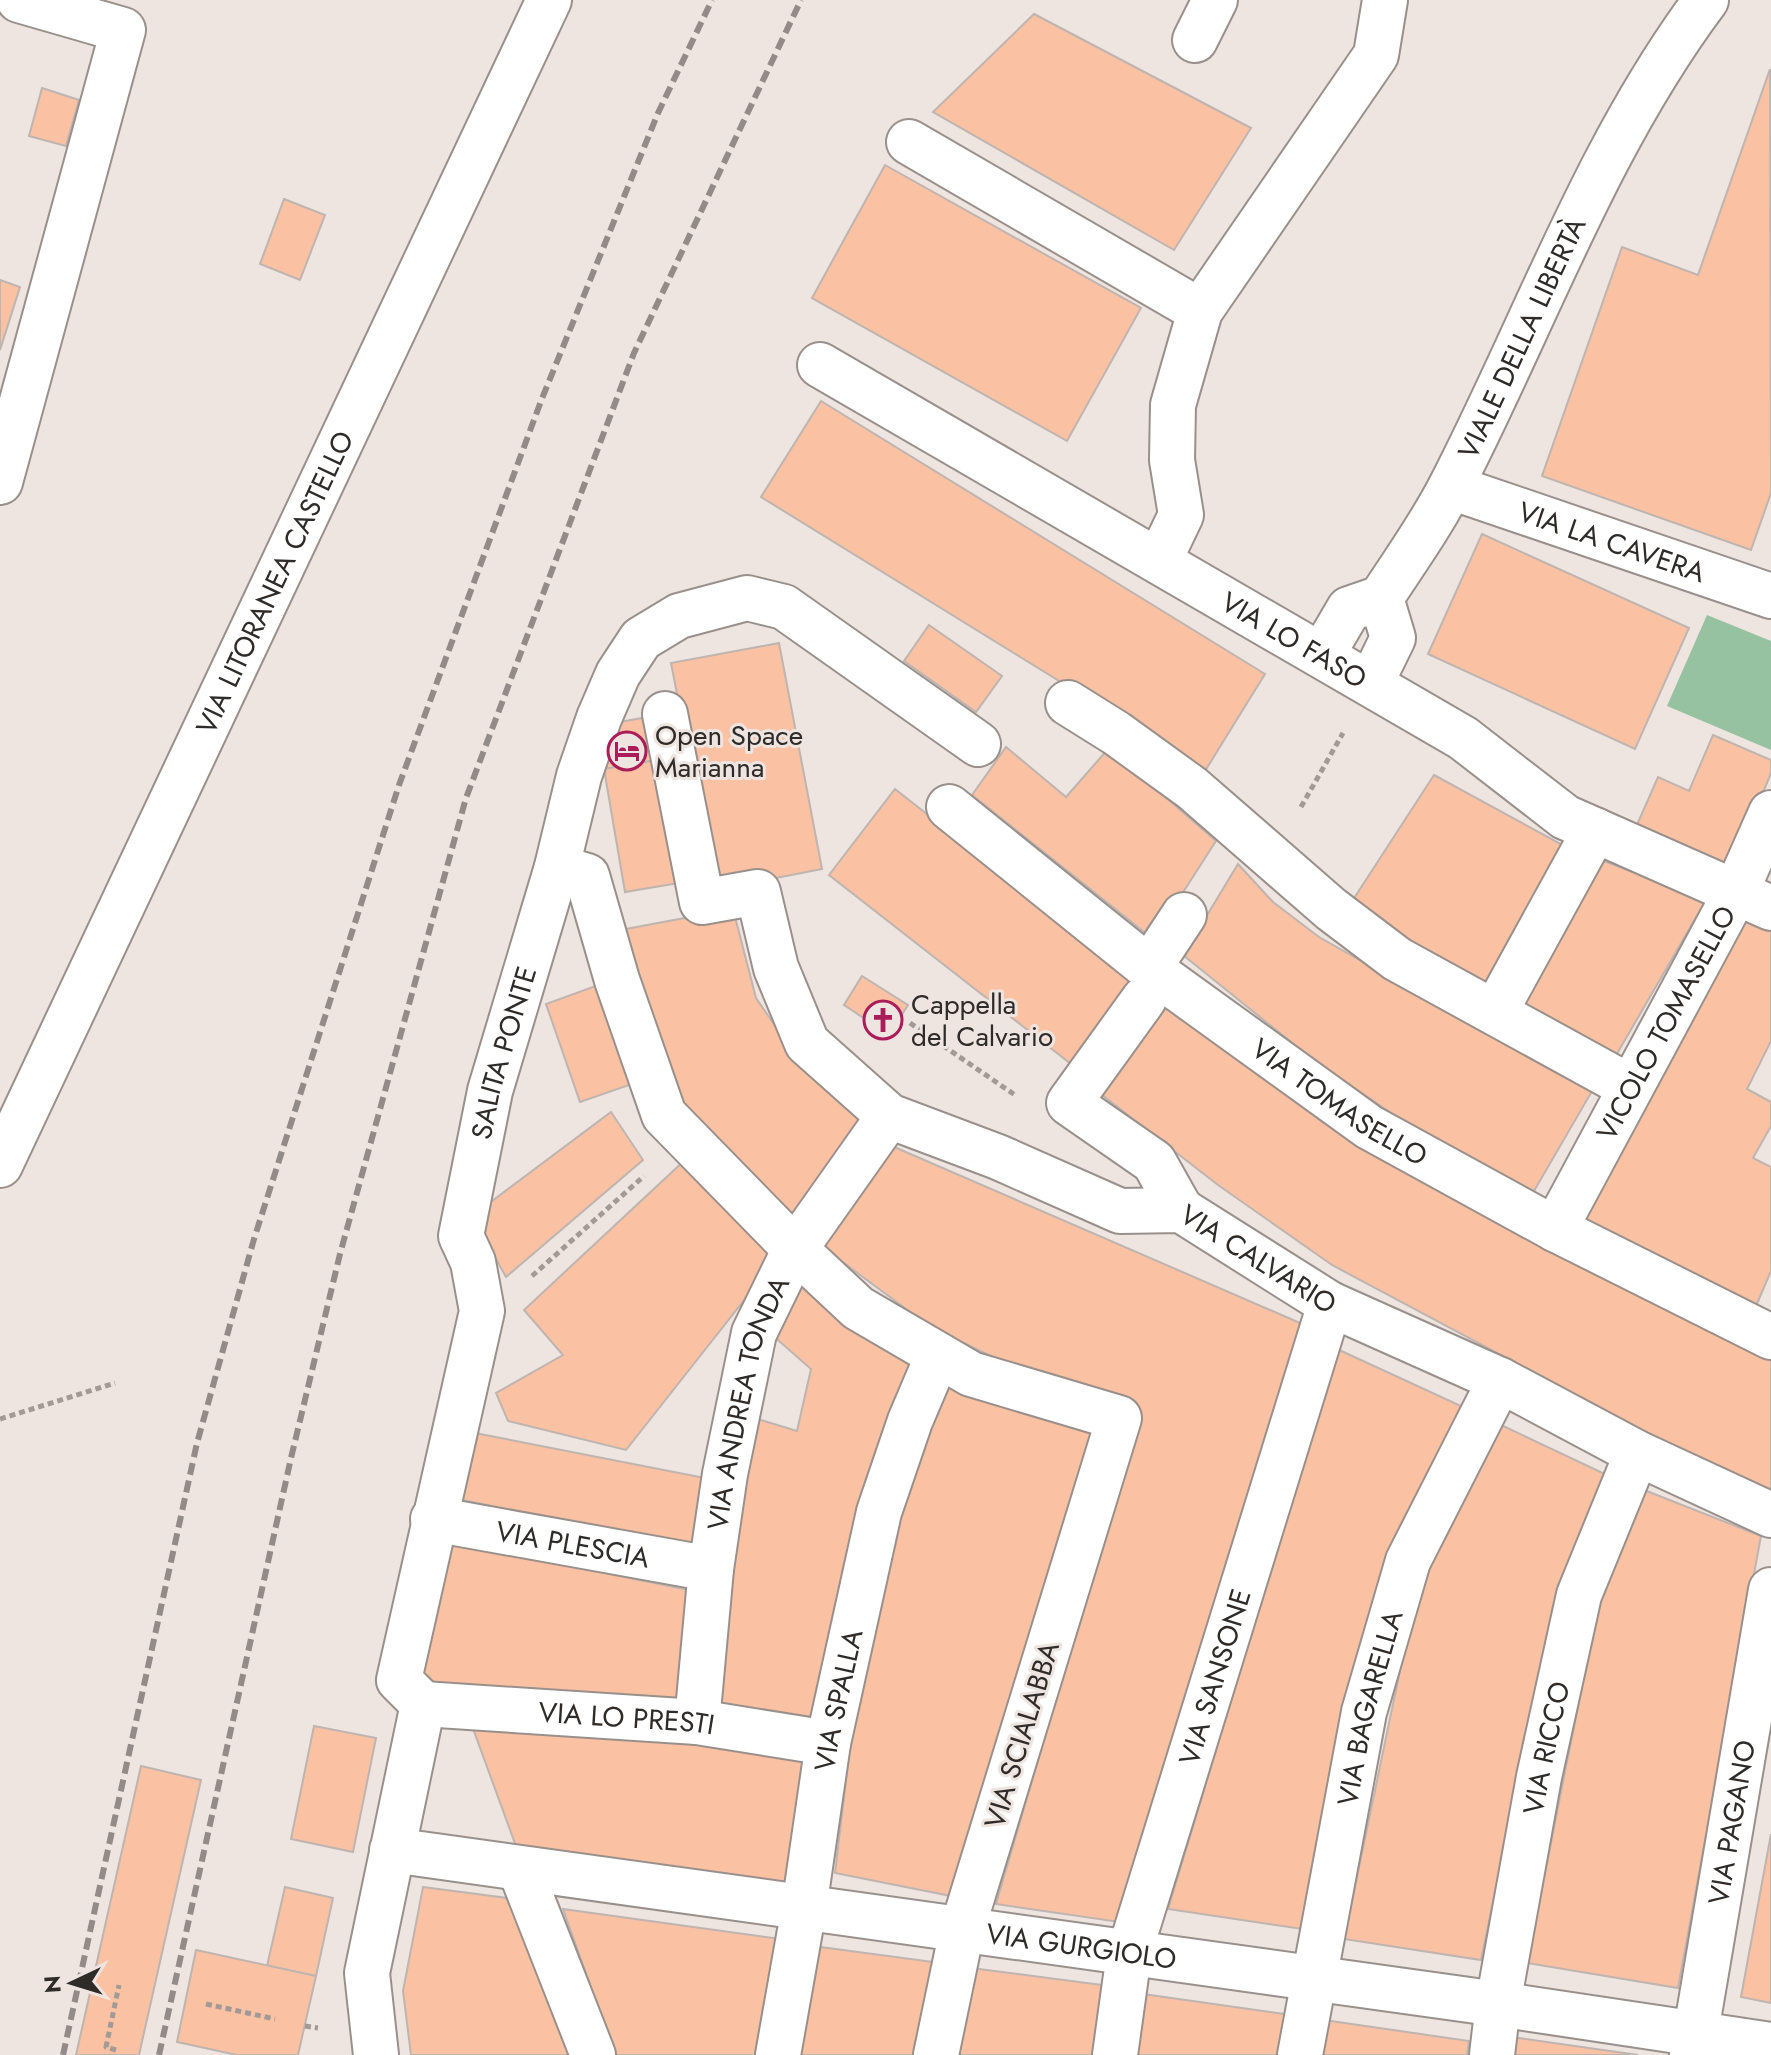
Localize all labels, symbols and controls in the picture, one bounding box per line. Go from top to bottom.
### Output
street label: VIALE DELLA LIBERTÀ [1447,210,1596,466]
street label: VIA LITORANEA CASTELLO [185,424,364,741]
street label: VIA LA CAVERA [1513,491,1711,593]
street label: VIA LO FASO [1213,581,1375,698]
place label: Open Space Marianna [655,715,803,788]
hotel icon: Open Space Marianna [606,730,648,772]
street label: VICOLO TOMASELLO [1586,898,1746,1148]
street label: SALITA PONTE [460,961,547,1143]
place label: Cappella del Calvario [911,984,1053,1057]
church icon: Cappella del Calvario [862,999,904,1041]
street label: VIA TOMASELLO [1243,1028,1435,1176]
street label: VIA CALVARIO [1172,1194,1345,1324]
street label: VIA ANDREA TONDA [696,1269,799,1533]
street label: VIA PLESCIA [493,1510,653,1578]
street label: VIA SANSONE [1168,1584,1261,1770]
street label: VIA BAGARELLA [1326,1605,1413,1809]
street label: VIA SPALLA [804,1625,873,1774]
street label: VIA SCIALABBA [974,1636,1070,1833]
street label: VIA RICCO [1512,1677,1580,1818]
street label: VIA LO PRESTI [537,1691,718,1745]
street label: VIA PAGANO [1697,1737,1766,1908]
street label: VIA GURGIOLO [984,1912,1179,1980]
north arrow [32,1943,112,2023]
text: N [35,1975,69,1994]

